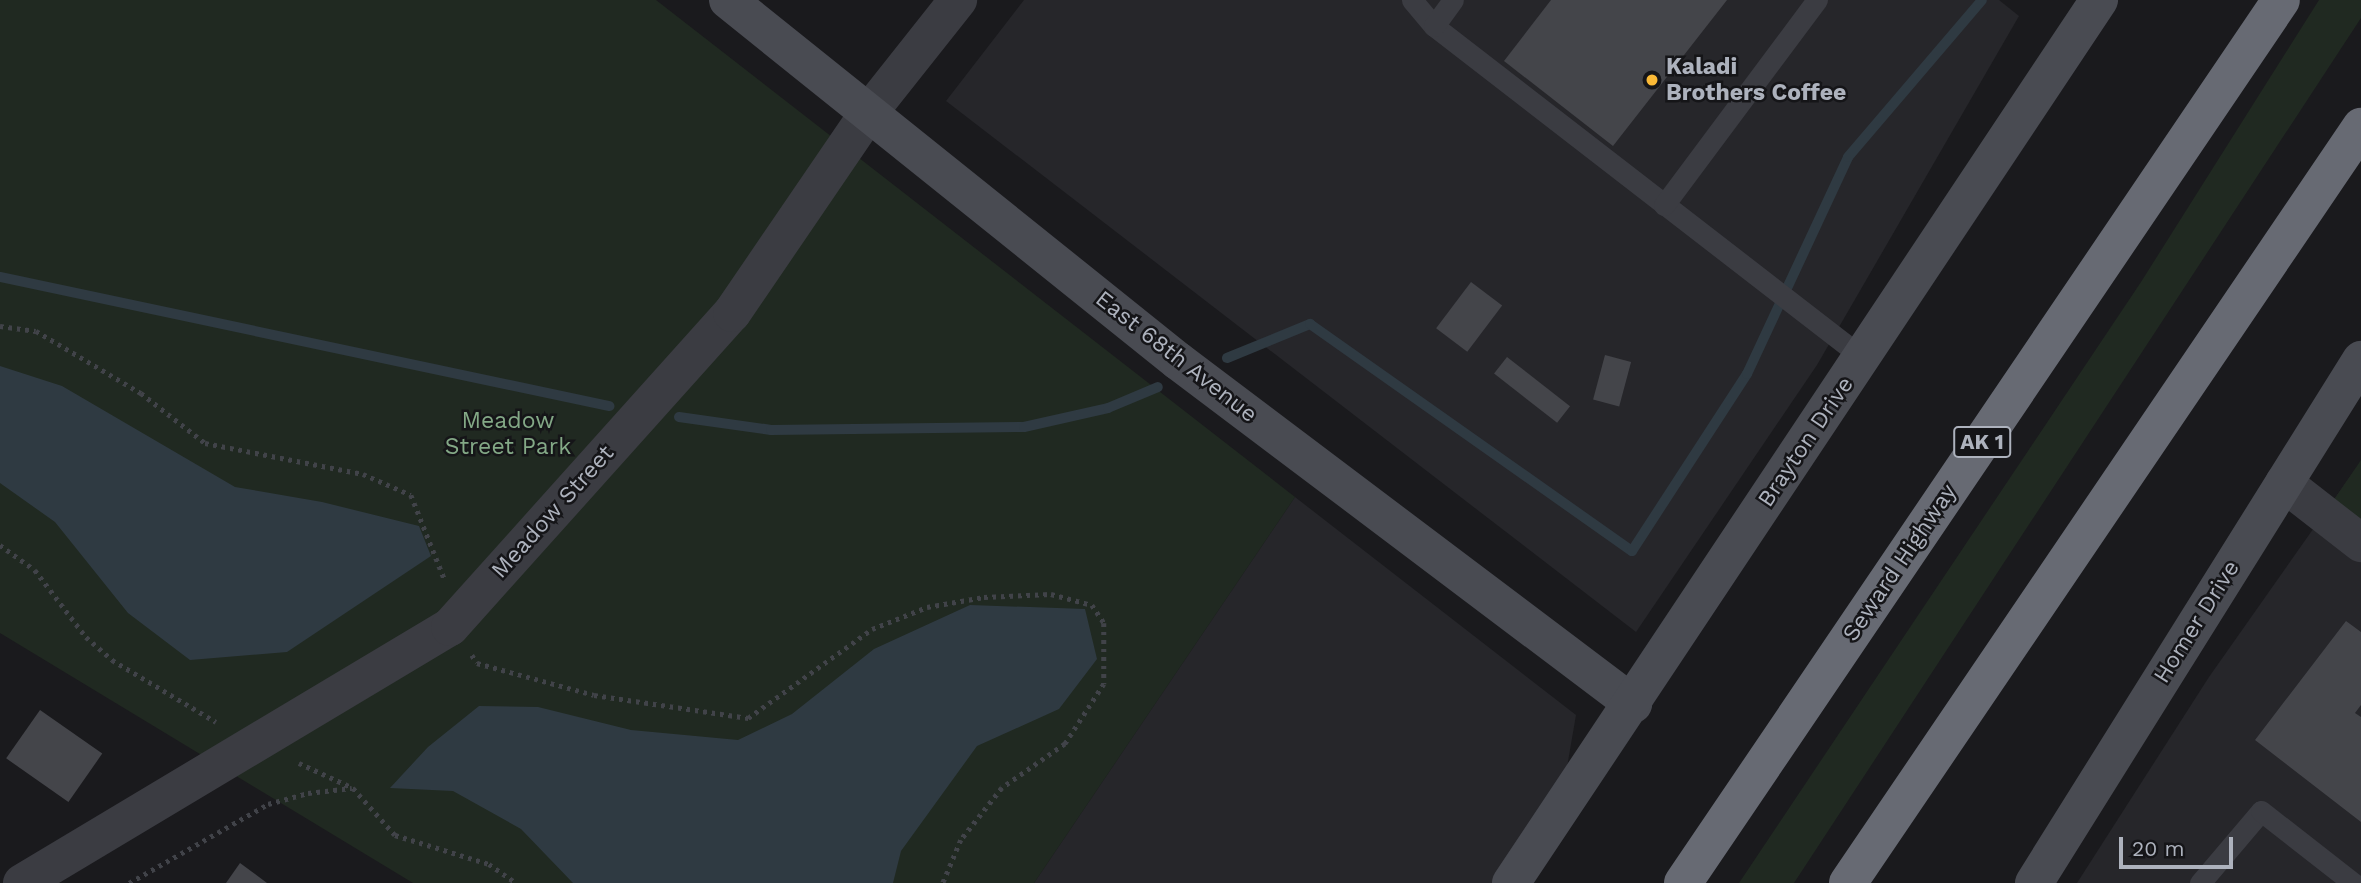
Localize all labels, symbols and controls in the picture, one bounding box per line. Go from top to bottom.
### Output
place label: Kaladi Brothers Coffee [1666,53,1846,107]
marker: Kaladi Brothers Coffee [1644,72,1660,88]
street label: East 68th Avenue [1089,285,1263,429]
street label: Brayton Drive [1752,372,1860,512]
park label: Meadow Street Park [445,407,571,461]
road number: AK 1 [1952,424,2012,460]
street label: Meadow Street [486,440,620,584]
street label: Seward Highway [1837,479,1963,647]
street label: Homer Drive [2148,555,2246,689]
scale bar [2123,824,2237,868]
text: 20 m [2132,836,2184,861]

